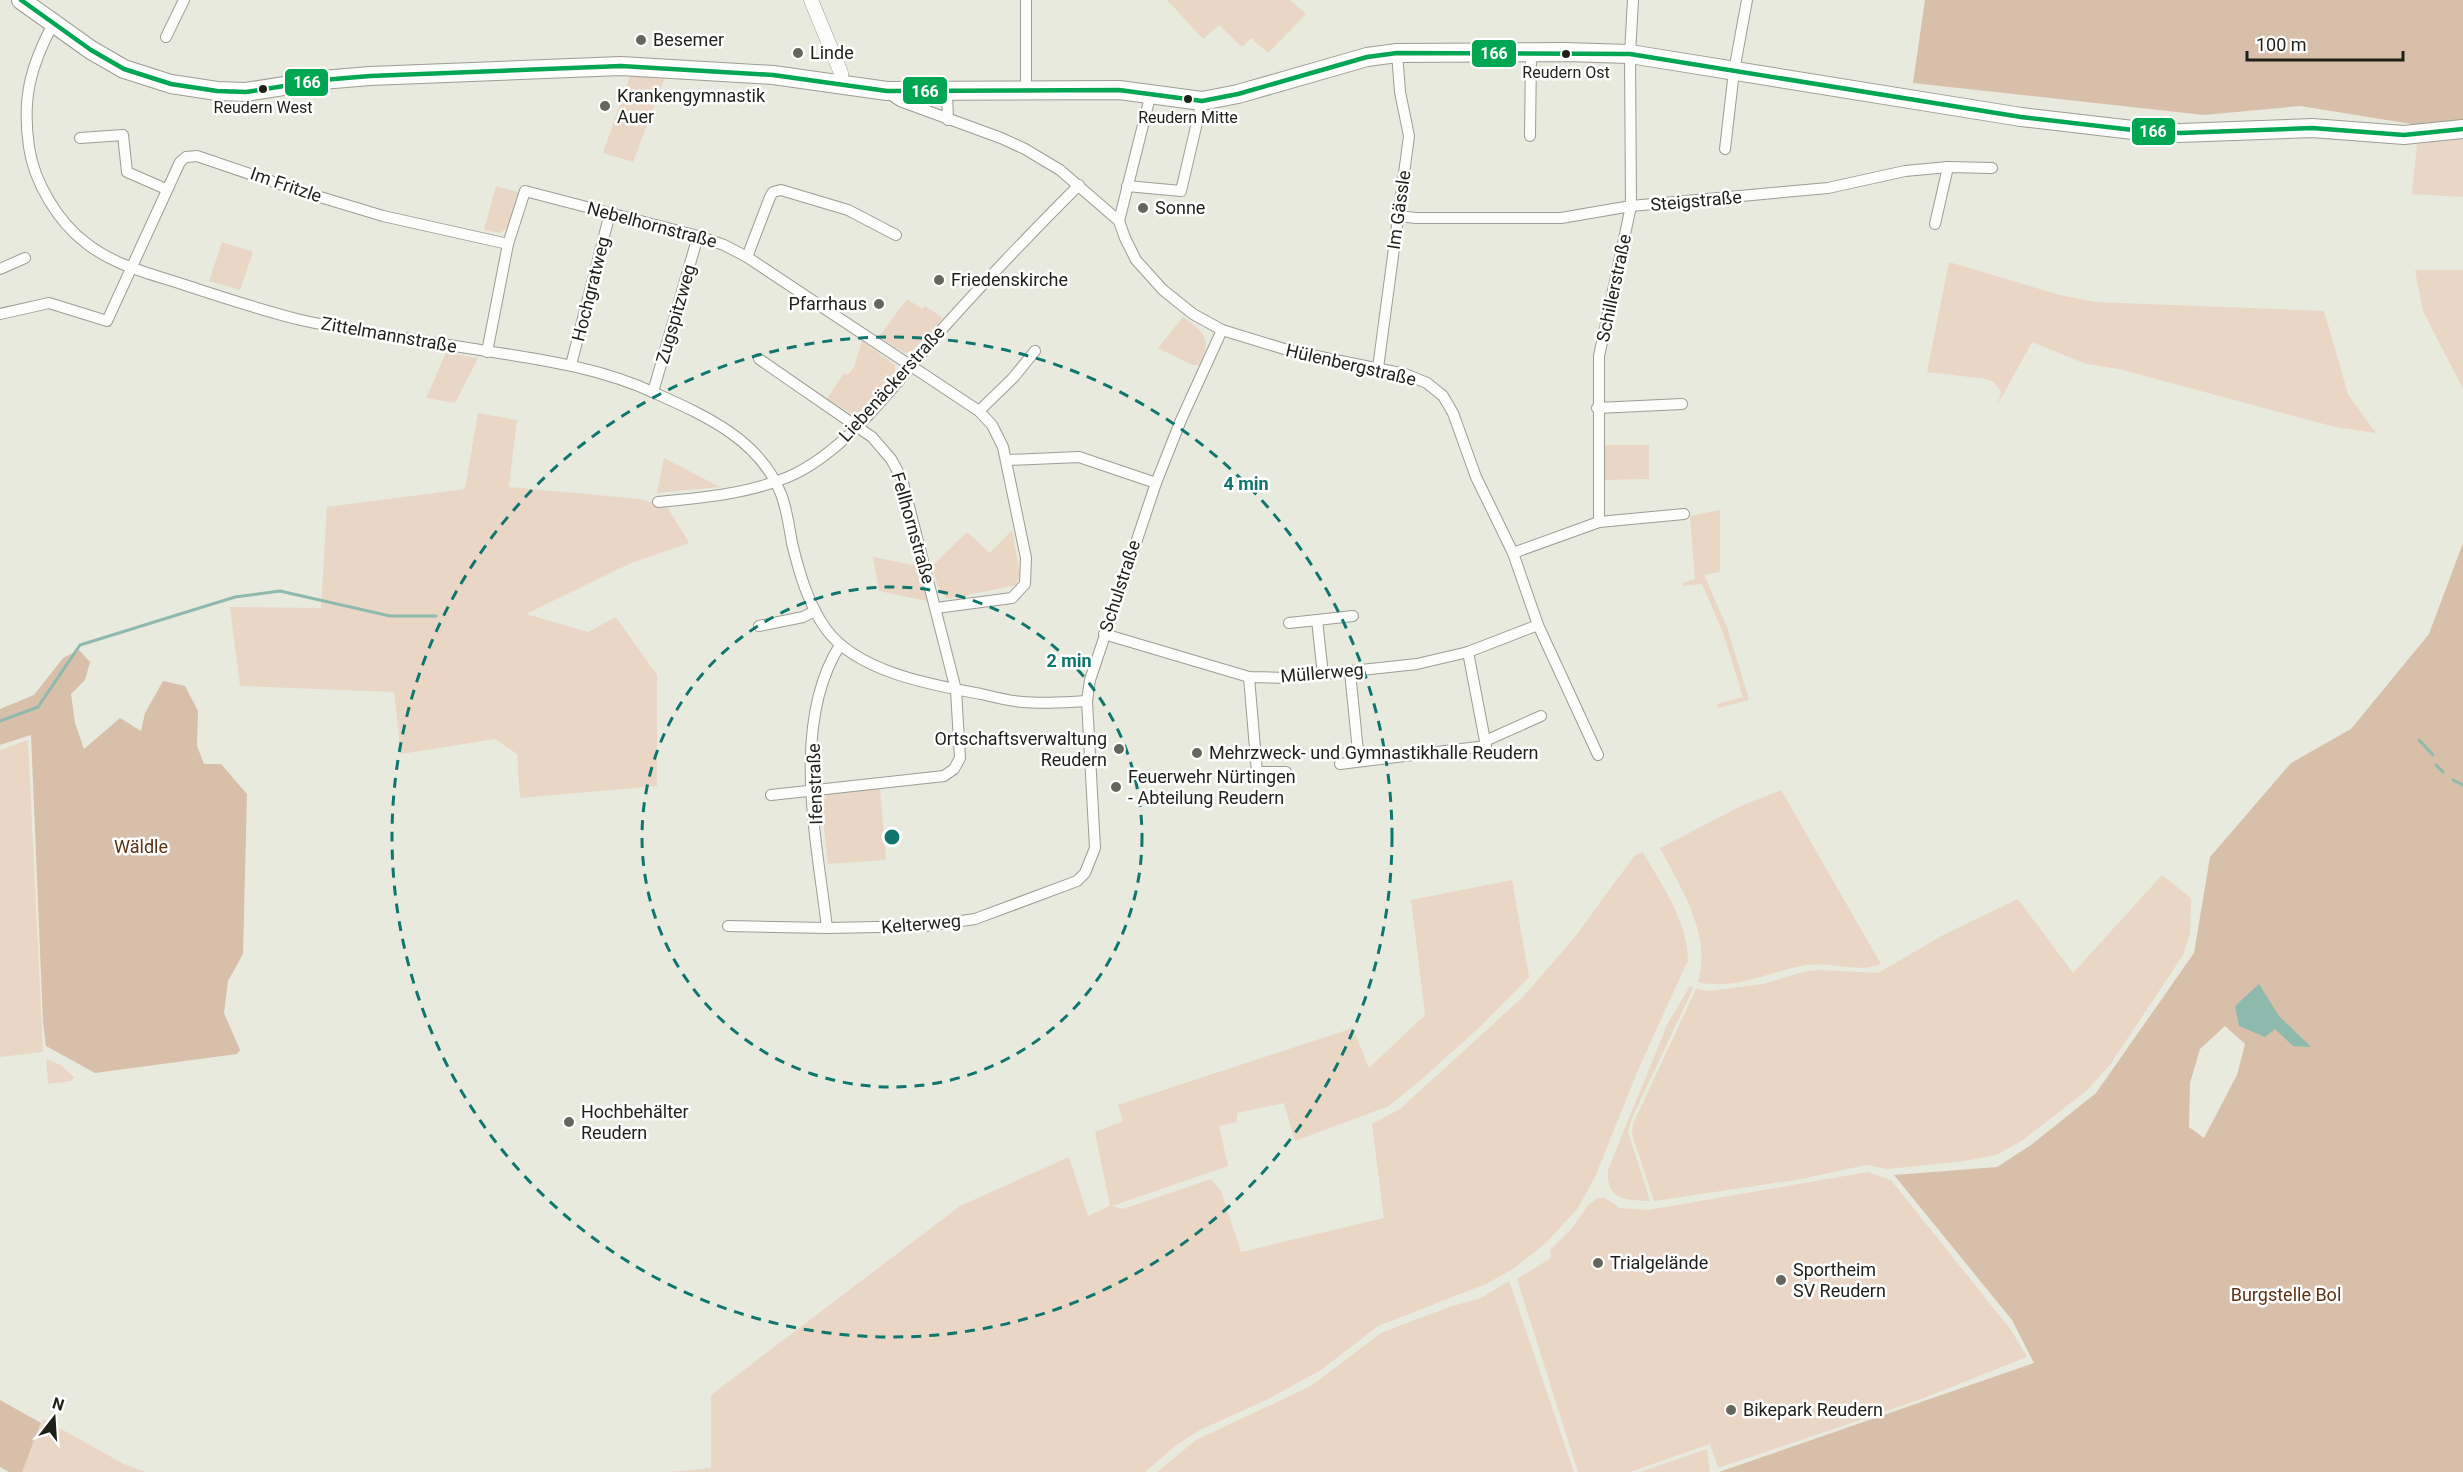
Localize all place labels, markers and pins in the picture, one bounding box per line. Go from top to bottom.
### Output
place label: Besemer [653,29,724,50]
marker: Besemer [634,33,648,47]
place label: Linde [810,42,854,63]
marker: Linde [791,46,805,60]
marker: Reudern Ost [1560,48,1572,60]
place label: Reudern Ost [1522,63,1610,82]
marker: Reudern West [257,83,269,95]
place label: Krankengymnastik Auer [617,85,766,127]
marker: Reudern Mitte [1182,93,1194,105]
place label: Reudern West [214,98,312,117]
marker: Krankengymnastik Auer [598,99,612,113]
place label: Reudern Mitte [1138,108,1238,127]
place label: Sonne [1155,197,1205,218]
marker: Sonne [1136,201,1150,215]
place label: Friedenskirche [951,269,1068,290]
marker: Friedenskirche [932,273,946,287]
place label: Pfarrhaus [788,293,867,314]
marker: Pfarrhaus [872,297,886,311]
place label: Ortschaftsverwaltung Reudern [934,728,1107,770]
marker: Ortschaftsverwaltung Reudern [1112,742,1126,756]
place label: Mehrzweck- und Gymnastikhalle Reudern [1209,742,1538,763]
marker: Mehrzweck- und Gymnastikhalle Reudern [1190,746,1204,760]
place label: Feuerwehr Nürtingen - Abteilung Reudern [1128,766,1296,808]
marker: Feuerwehr Nürtingen - Abteilung Reudern [1109,780,1123,794]
centre of rings [882,827,902,847]
place label: Hochbehälter Reudern [581,1101,689,1143]
marker: Hochbehälter Reudern [562,1115,576,1129]
place label: Trialgelände [1610,1252,1708,1273]
marker: Trialgelände [1591,1256,1605,1270]
place label: Sportheim SV Reudern [1793,1259,1886,1301]
marker: Sportheim SV Reudern [1774,1273,1788,1287]
place label: Bikepark Reudern [1743,1399,1883,1420]
marker: Bikepark Reudern [1724,1403,1738,1417]

